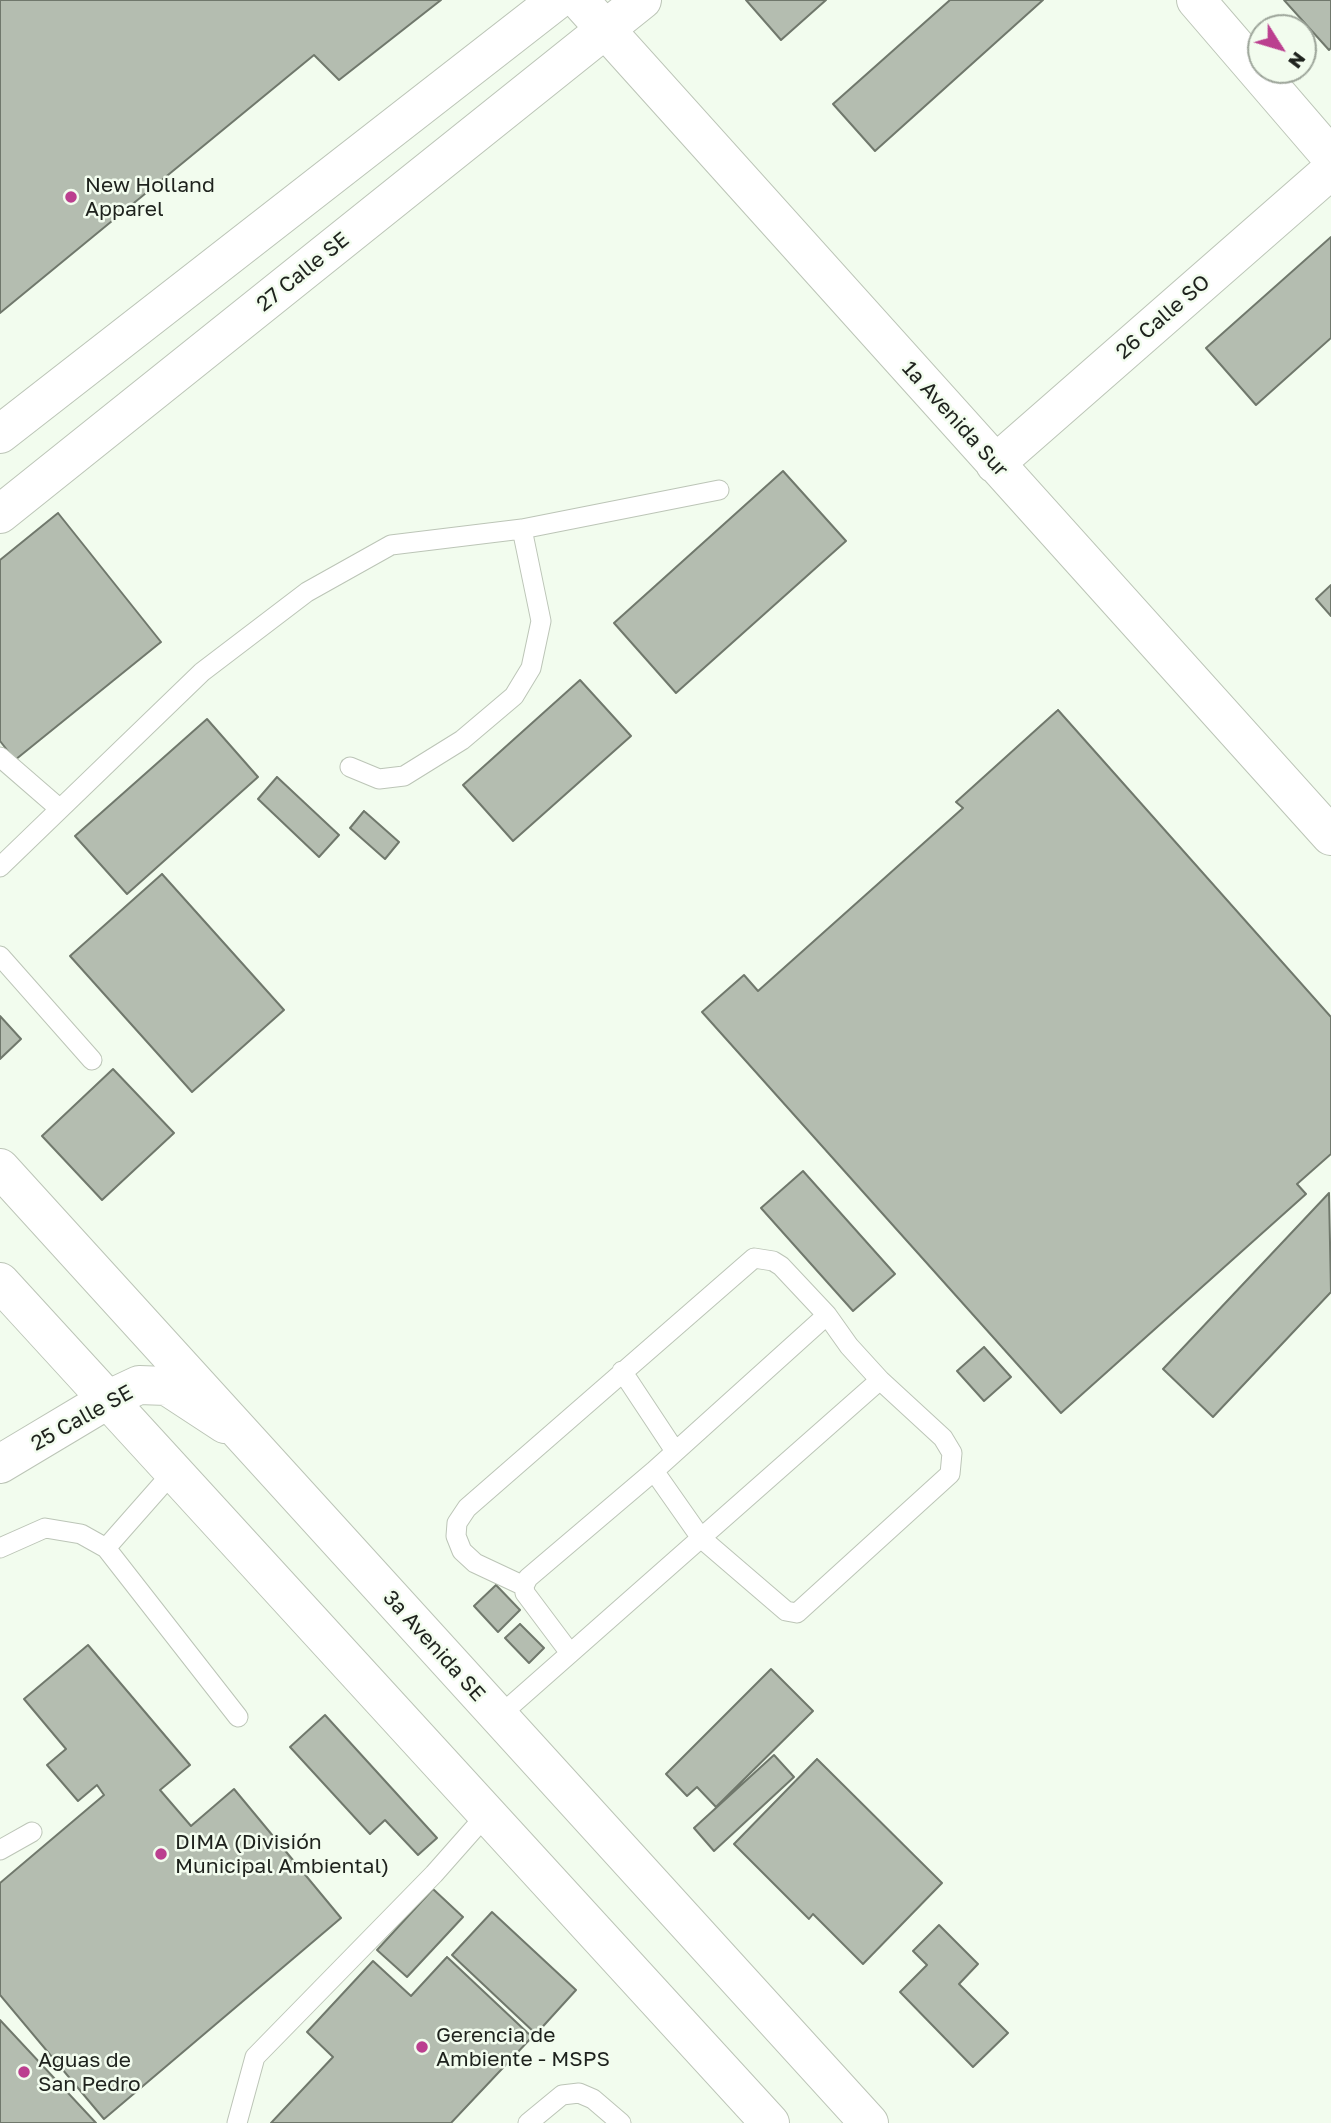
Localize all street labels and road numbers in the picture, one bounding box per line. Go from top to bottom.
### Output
street label: 27 Calle SE [252,227,354,317]
street label: 26 Calle SO [1111,269,1215,365]
street label: 1a Avenida Sur [897,356,1013,482]
street label: 25 Calle SE [27,1380,137,1456]
street label: 3a Avenida SE [378,1585,490,1707]

